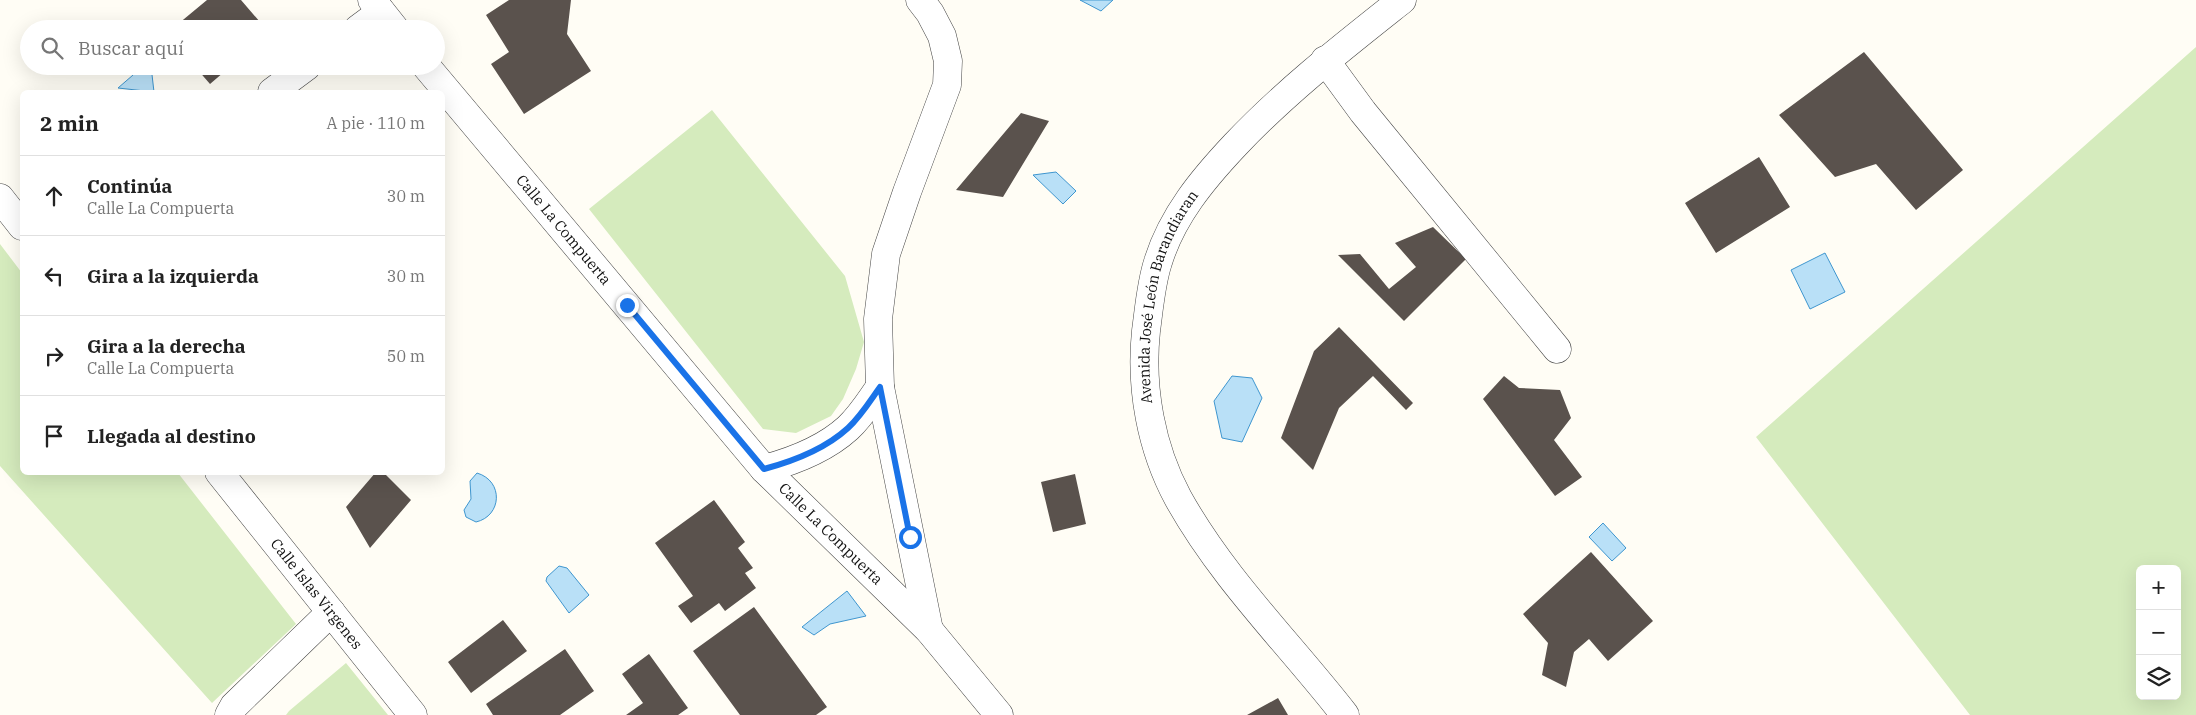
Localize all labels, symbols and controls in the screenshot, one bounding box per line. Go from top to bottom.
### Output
search box [20,20,445,75]
icon: search [38,34,66,62]
text: Buscar aquí [78,36,184,60]
text: 2 min [40,109,99,137]
text: A pie · 110 m [327,113,425,133]
street label: Calle La Compuerta [512,171,616,289]
text: Continúa [87,174,172,198]
icon: ahead [40,182,68,210]
text: 30 m [387,186,425,206]
street label: Avenida José León Barandiaran [1134,186,1202,405]
text: Calle La Compuerta [87,198,234,218]
icon: left [40,262,68,290]
text: Gira a la izquierda [87,264,259,288]
text: 30 m [387,266,425,286]
route end [616,294,639,317]
text: Gira a la derecha [87,334,246,358]
icon: right [40,342,68,370]
text: 50 m [387,346,425,366]
text: Calle La Compuerta [87,358,234,378]
icon: arrive [40,422,68,450]
text: Llegada al destino [87,424,256,448]
street label: Calle La Compuerta [775,479,887,589]
route start [899,526,922,549]
street label: Calle Islas Virgenes [267,534,367,653]
map controls [2136,565,2181,700]
button: + [2136,565,2181,610]
button: − [2136,610,2181,655]
button: layers [2136,655,2181,700]

